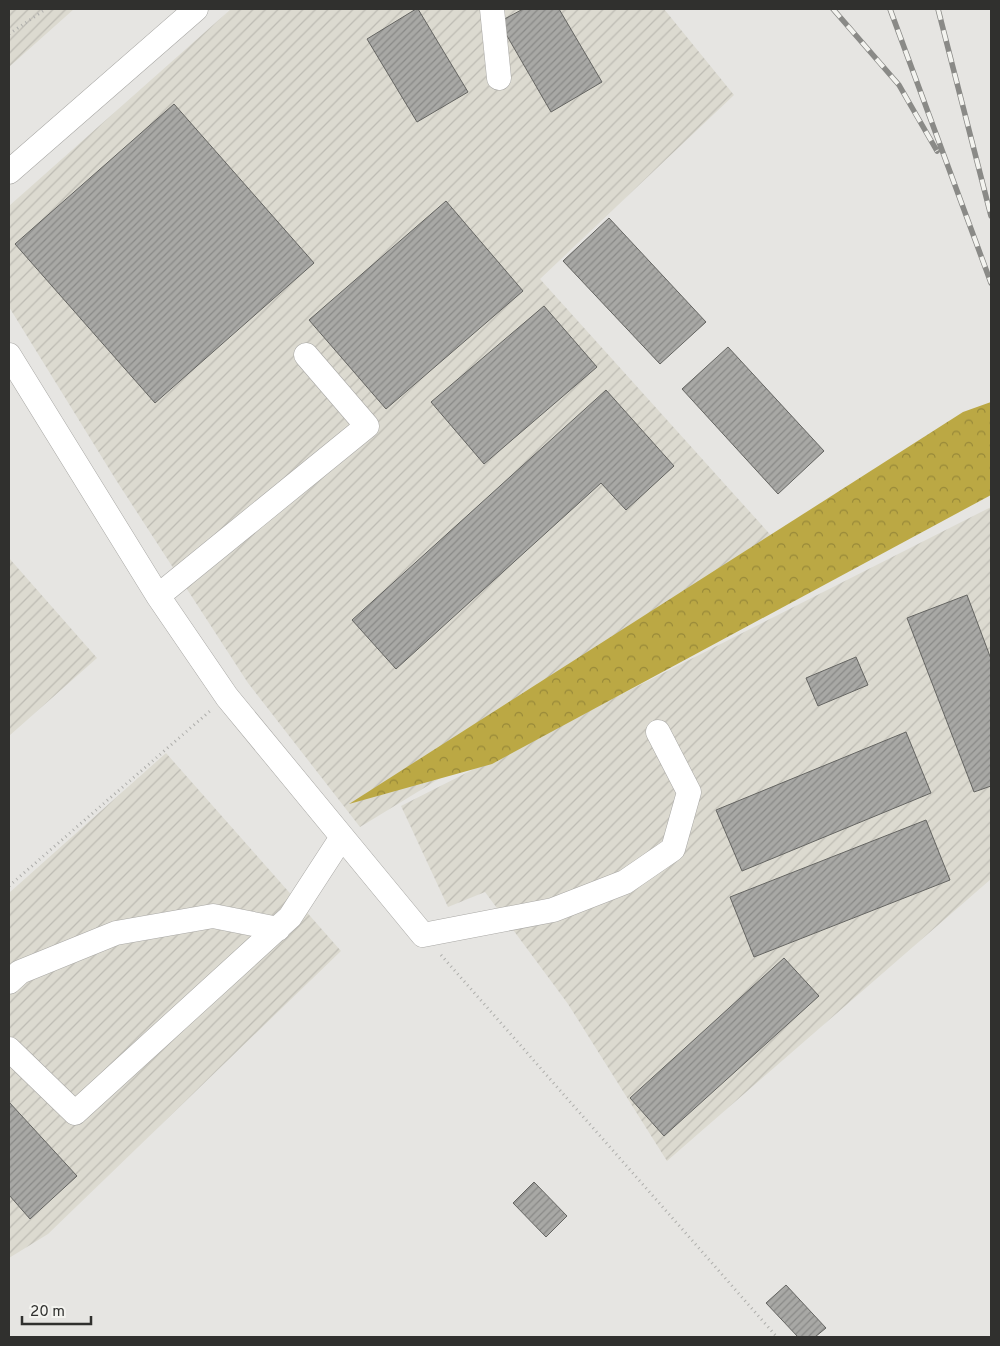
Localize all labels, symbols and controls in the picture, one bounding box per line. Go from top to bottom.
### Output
scale bar [22,1294,91,1326]
text: 20 m [30,1303,65,1322]

